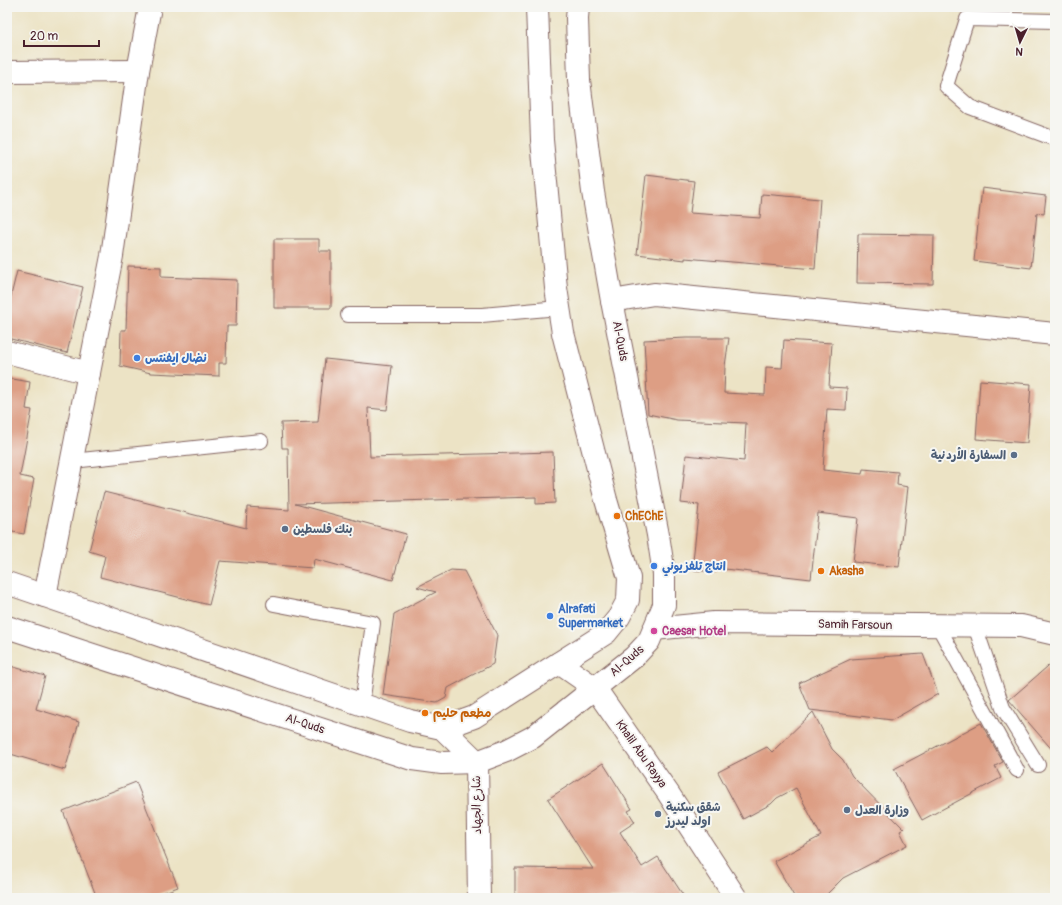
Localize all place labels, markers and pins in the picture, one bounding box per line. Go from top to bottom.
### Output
place label: نضال ايفنتس [145,351,207,366]
marker: نضال ايفنتس [132,353,142,363]
place label: السفارة الأردنية [931,446,1006,463]
marker: السفارة الأردنية [1009,450,1019,460]
place label: ChEChE [625,509,664,524]
marker: ChEChE [612,511,622,521]
place label: بنك فلسطين [293,522,353,537]
marker: بنك فلسطين [280,524,290,534]
place label: انتاج تلفزيوني [662,559,726,577]
marker: انتاج تلفزيوني [649,561,659,571]
place label: Akasha [829,564,864,579]
marker: Akasha [816,566,826,576]
place label: Alrafati Supermarket [558,602,624,631]
marker: Alrafati Supermarket [545,611,555,621]
place label: Caesar Hotel [662,624,727,639]
marker: Caesar Hotel [649,626,659,636]
place label: مطعم حليم [433,706,491,722]
marker: مطعم حليم [420,708,430,718]
place label: شقق سكنية اولد ليدرز [665,800,721,829]
place label: وزارة العدل [855,803,909,818]
marker: وزارة العدل [842,805,852,815]
marker: شقق سكنية اولد ليدرز [653,809,663,819]

